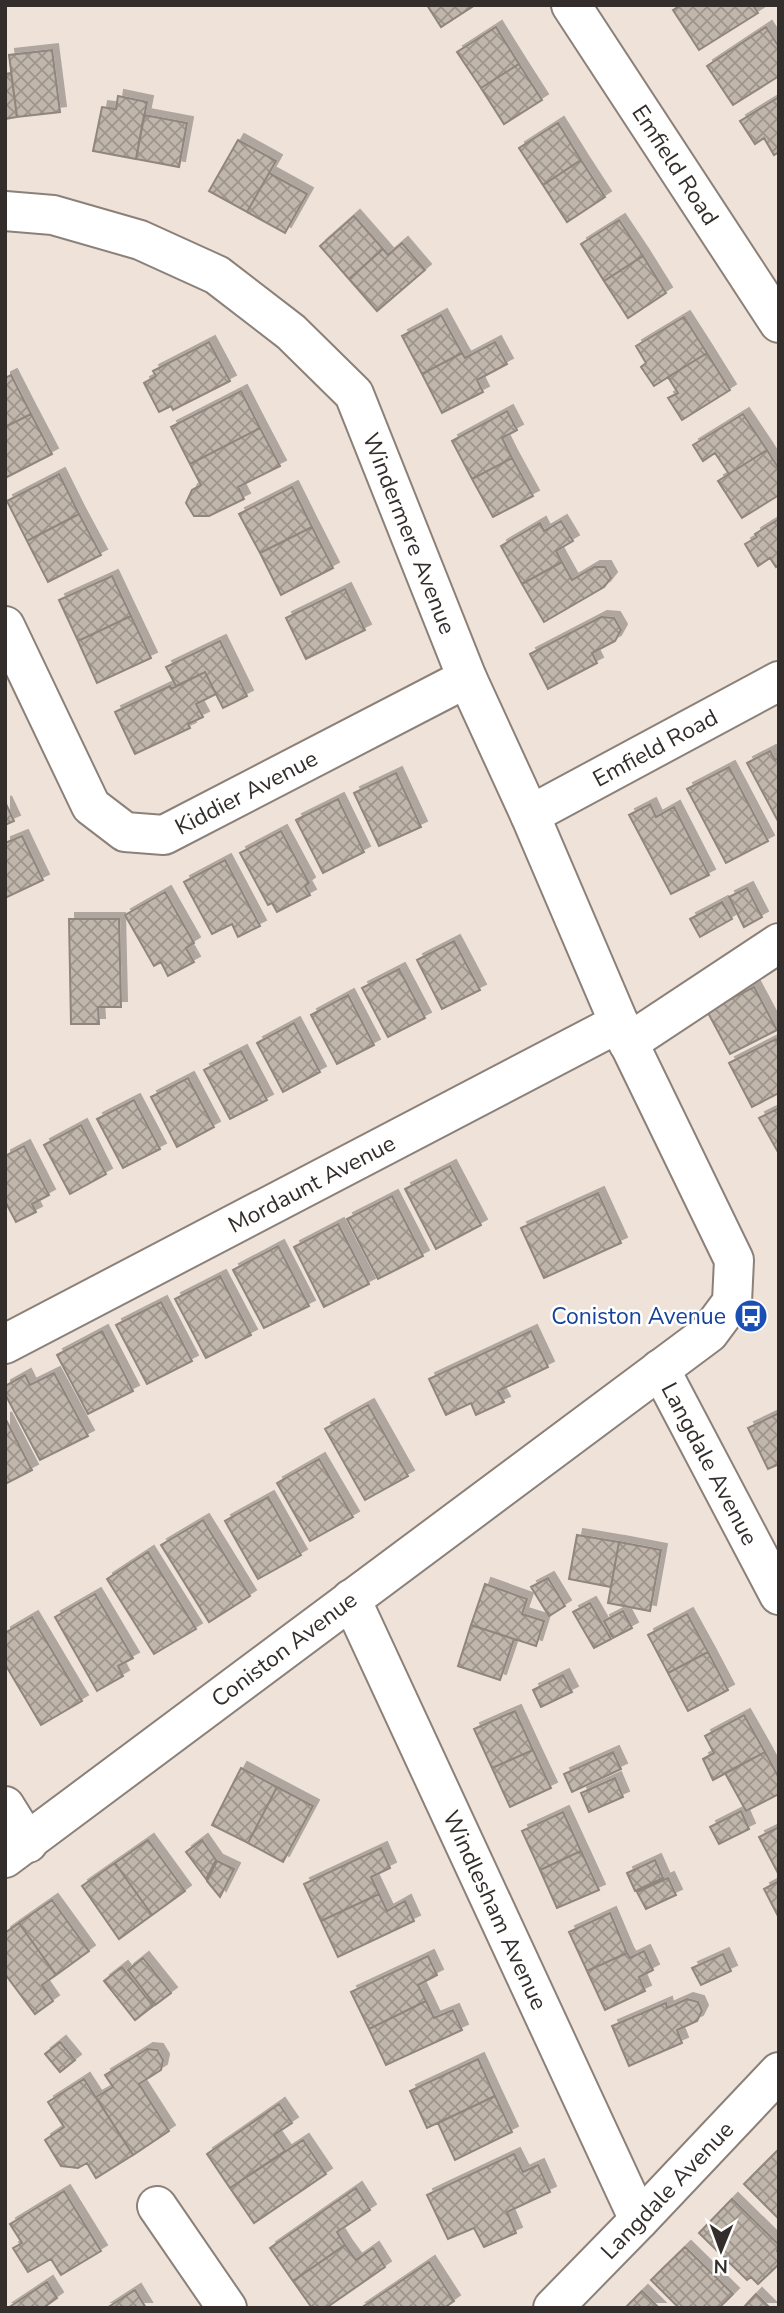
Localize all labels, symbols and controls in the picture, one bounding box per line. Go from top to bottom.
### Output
street label: Emfield Road [624,99,726,231]
street label: Windermere Avenue [355,428,463,639]
street label: Emfield Road [587,702,723,794]
street label: Kiddier Avenue [170,743,323,843]
street label: Mordaunt Avenue [223,1128,401,1241]
bus stop icon: Coniston Avenue [732,1297,770,1335]
place label: Coniston Avenue [551,1301,726,1332]
street label: Langdale Avenue [654,1377,765,1551]
street label: Coniston Avenue [205,1584,363,1714]
street label: Windlesham Avenue [435,1806,554,2015]
street label: Langdale Avenue [594,2115,741,2266]
north arrow [686,2215,756,2285]
text: N [713,2253,728,2279]

